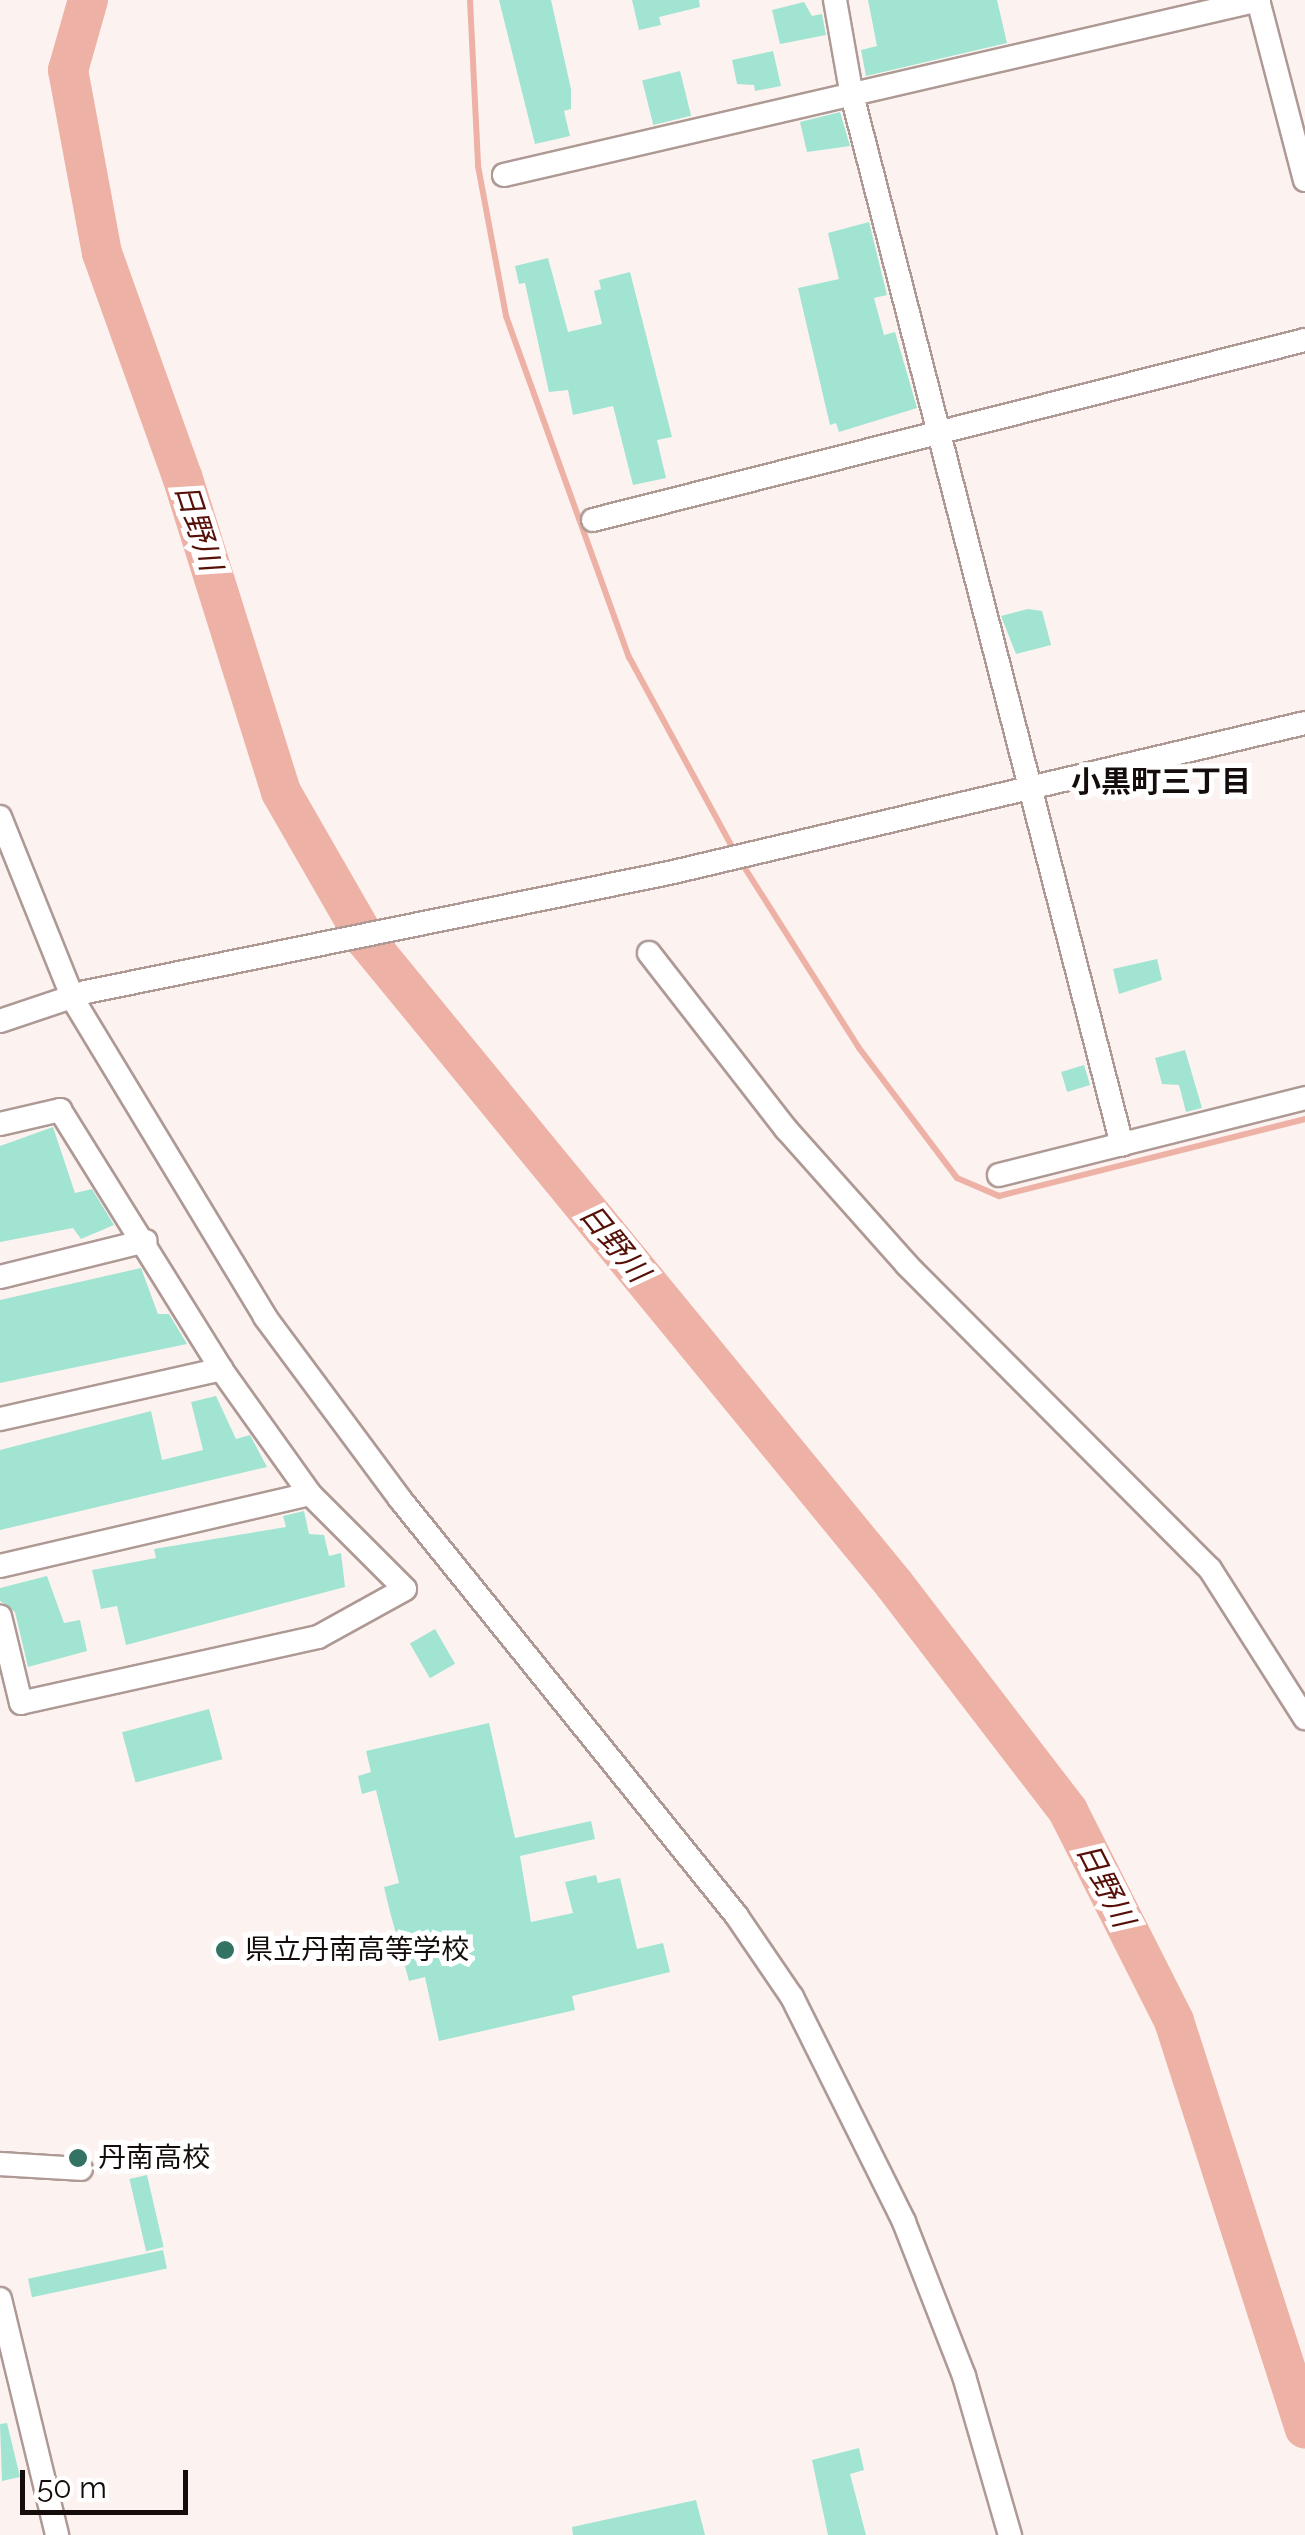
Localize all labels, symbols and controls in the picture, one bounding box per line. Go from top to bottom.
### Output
water label: 日野川 [167,479,229,575]
district label: 小黒町三丁目 [1071,764,1251,800]
water label: 日野川 [572,1197,656,1289]
water label: 日野川 [1069,1837,1141,1933]
place label: 県立丹南高等学校 [245,1933,469,1967]
marker: 県立丹南高等学校 [214,1939,236,1961]
place label: 丹南高校 [98,2141,210,2175]
marker: 丹南高校 [67,2147,89,2169]
scale bar [25,2450,192,2512]
text: 50 m [37,2470,107,2505]

